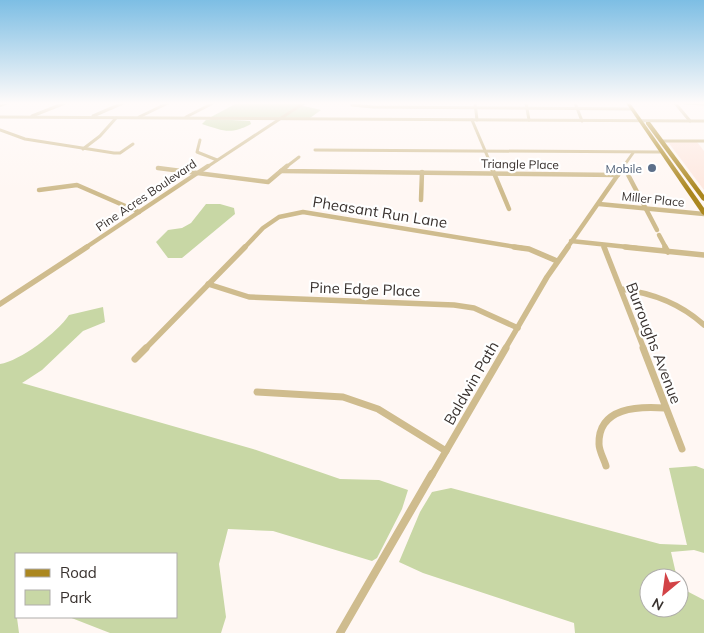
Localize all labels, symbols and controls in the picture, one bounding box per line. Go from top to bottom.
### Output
street label: Pine Acres Boulevard [93,156,199,234]
street label: Triangle Place [481,156,559,172]
place label: Mobile [605,161,642,176]
marker: Mobile [646,162,658,174]
street label: Miller Place [621,188,685,210]
street label: Pheasant Run Lane [311,192,449,232]
street label: Pine Edge Place [309,278,421,300]
street label: Burroughs Avenue [622,280,686,406]
street label: Baldwin Path [439,338,503,428]
legend [15,553,178,618]
text: Road [60,563,97,582]
north arrow [639,568,689,618]
text: Park [60,588,92,607]
text: N [649,594,667,615]

